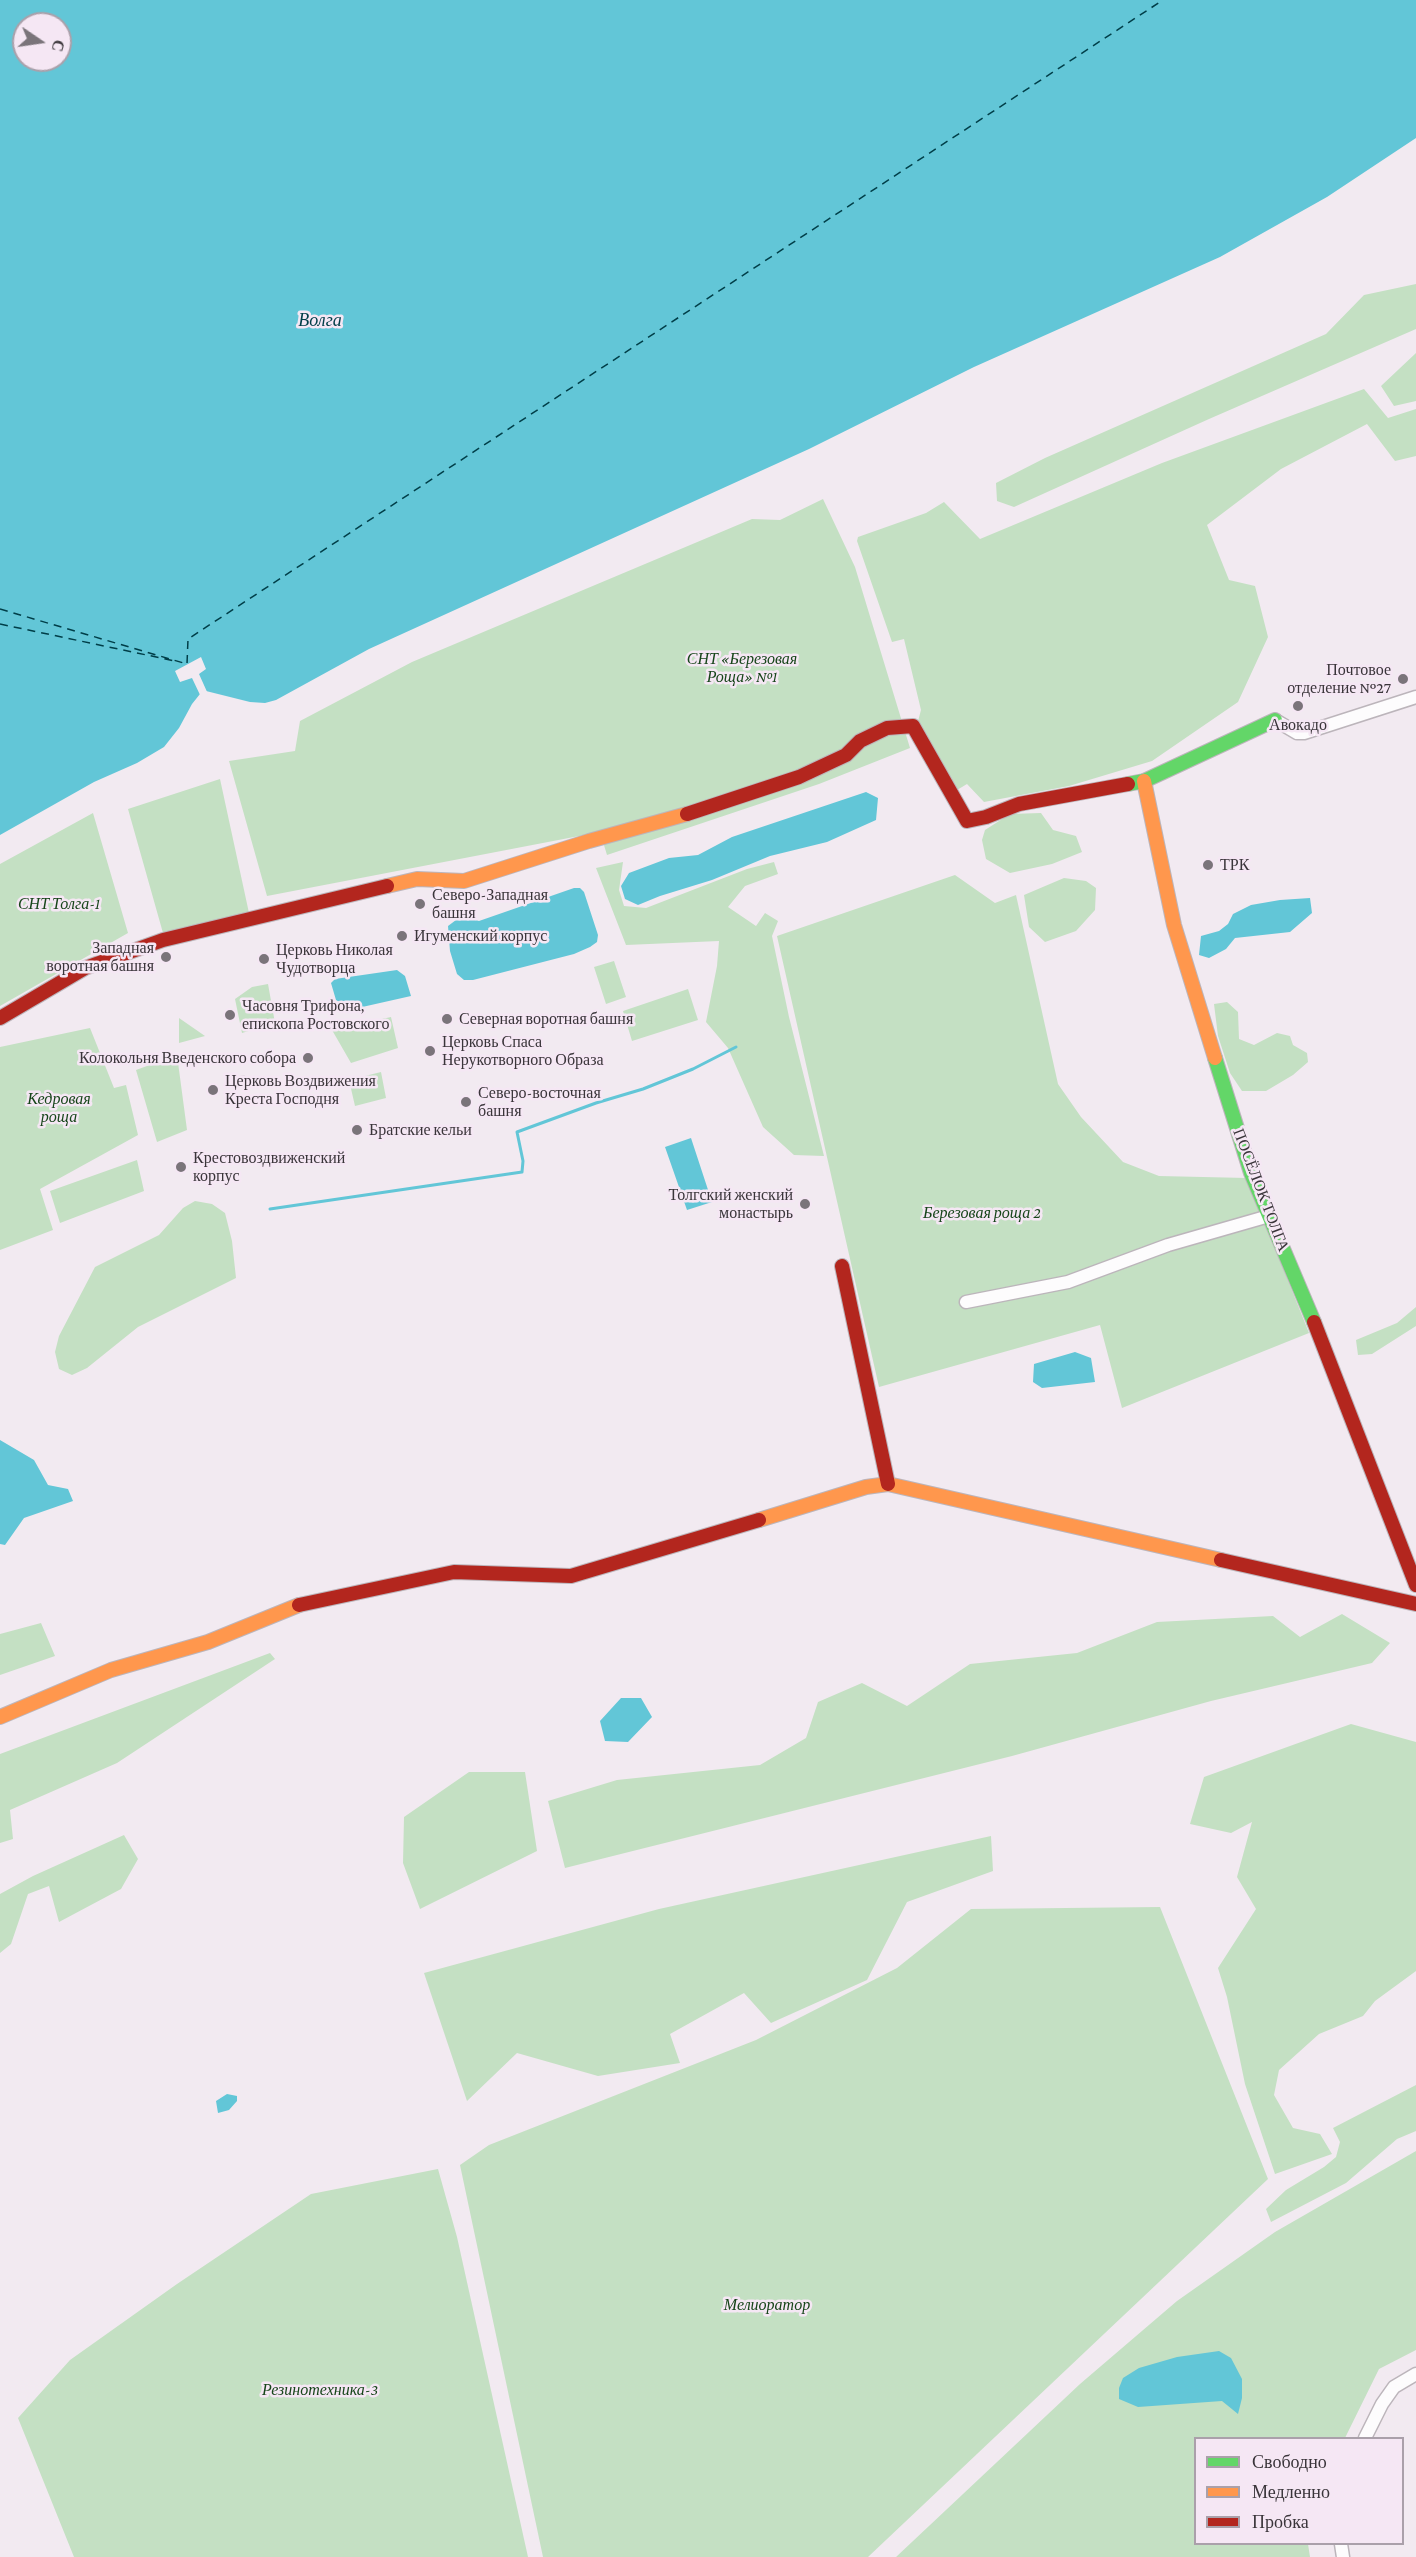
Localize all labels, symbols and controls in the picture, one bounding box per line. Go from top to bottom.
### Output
north arrow [12,12,72,72]
text: С [48,38,68,53]
water label: Волга [298,309,342,331]
park label: СНТ «Березовая Роща» №1 [687,649,797,687]
place label: Почтовое отделение №27 [1287,660,1391,698]
marker: Почтовое отделение №27 [1396,672,1410,686]
marker: Авокадо [1291,699,1305,713]
place label: Авокадо [1269,715,1327,735]
place label: ТРК [1220,855,1249,875]
marker: ТРК [1201,858,1215,872]
place label: Северо-Западная башня [432,885,548,923]
park label: СНТ Толга-1 [18,894,100,914]
marker: Северо-Западная башня [413,897,427,911]
place label: Игуменский корпус [414,926,547,946]
marker: Игуменский корпус [395,929,409,943]
place label: Западная воротная башня [46,938,154,976]
place label: Церковь Николая Чудотворца [276,940,393,978]
marker: Западная воротная башня [159,950,173,964]
marker: Церковь Николая Чудотворца [257,952,271,966]
place label: Часовня Трифона, епископа Ростовского [242,996,389,1034]
marker: Часовня Трифона, епископа Ростовского [223,1008,237,1022]
place label: Северная воротная башня [459,1009,633,1029]
marker: Северная воротная башня [440,1012,454,1026]
place label: Церковь Спаса Нерукотворного Образа [442,1032,604,1070]
marker: Церковь Спаса Нерукотворного Образа [423,1044,437,1058]
place label: Колокольня Введенского собора [79,1048,296,1068]
marker: Колокольня Введенского собора [301,1051,315,1065]
place label: Церковь Воздвижения Креста Господня [225,1071,376,1109]
marker: Церковь Воздвижения Креста Господня [206,1083,220,1097]
place label: Северо-восточная башня [478,1083,601,1121]
park label: Кедровая роща [27,1089,91,1127]
marker: Северо-восточная башня [459,1095,473,1109]
place label: Братские кельи [369,1120,472,1140]
marker: Братские кельи [350,1123,364,1137]
street label: ПОСЁЛОК ТОЛГА [1229,1126,1293,1254]
place label: Крестовоздвиженский корпус [193,1148,345,1186]
marker: Крестовоздвиженский корпус [174,1160,188,1174]
place label: Толгский женский монастырь [669,1185,793,1223]
marker: Толгский женский монастырь [798,1197,812,1211]
park label: Березовая роща 2 [923,1203,1041,1223]
park label: Мелиоратор [724,2295,810,2315]
park label: Резинотехника-3 [262,2380,378,2400]
legend [1194,2437,1404,2545]
text: Свободно [1252,2452,1327,2472]
text: Медленно [1252,2482,1330,2502]
text: Пробка [1252,2512,1309,2532]

